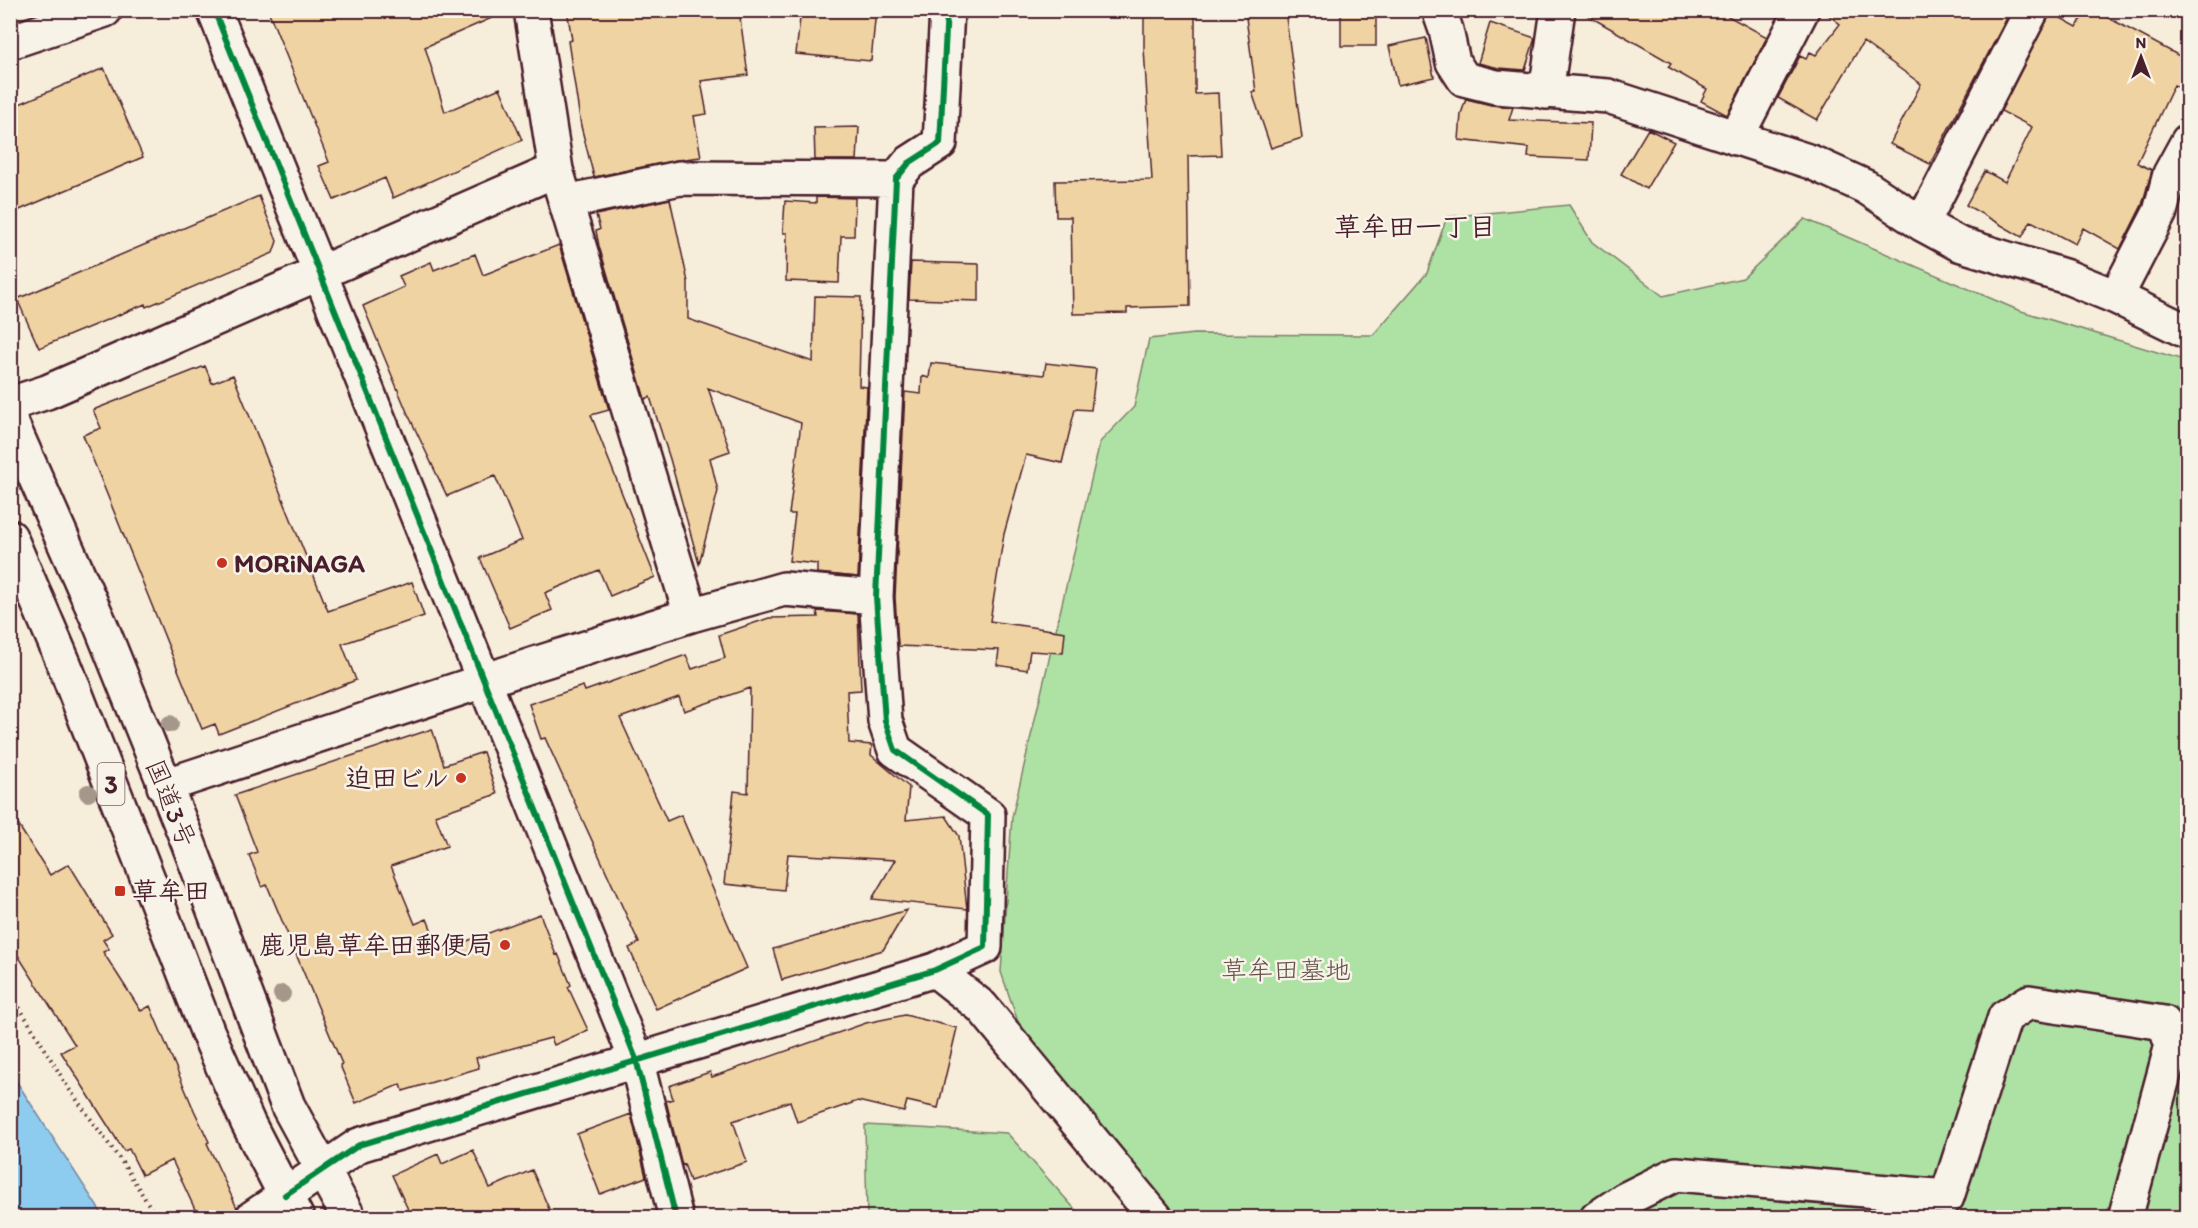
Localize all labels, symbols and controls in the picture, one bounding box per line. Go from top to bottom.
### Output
north arrow [2111,27,2171,87]
text: N [2136,33,2146,52]
district label: 草牟田一丁目 [1334,210,1496,243]
place label: MORiNAGA [234,547,365,579]
marker: MORiNAGA [215,556,229,570]
street label: 国道3号 [139,754,203,852]
place label: 迫田ビル [346,762,449,794]
road number: 3 [98,763,124,805]
marker: 迫田ビル [454,771,468,785]
place label: 草牟田 [132,875,210,907]
marker: 草牟田 [113,884,127,898]
place label: 鹿児島草牟田郵便局 [259,929,493,961]
marker: 鹿児島草牟田郵便局 [498,938,512,952]
park label: 草牟田墓地 [1221,954,1351,986]

